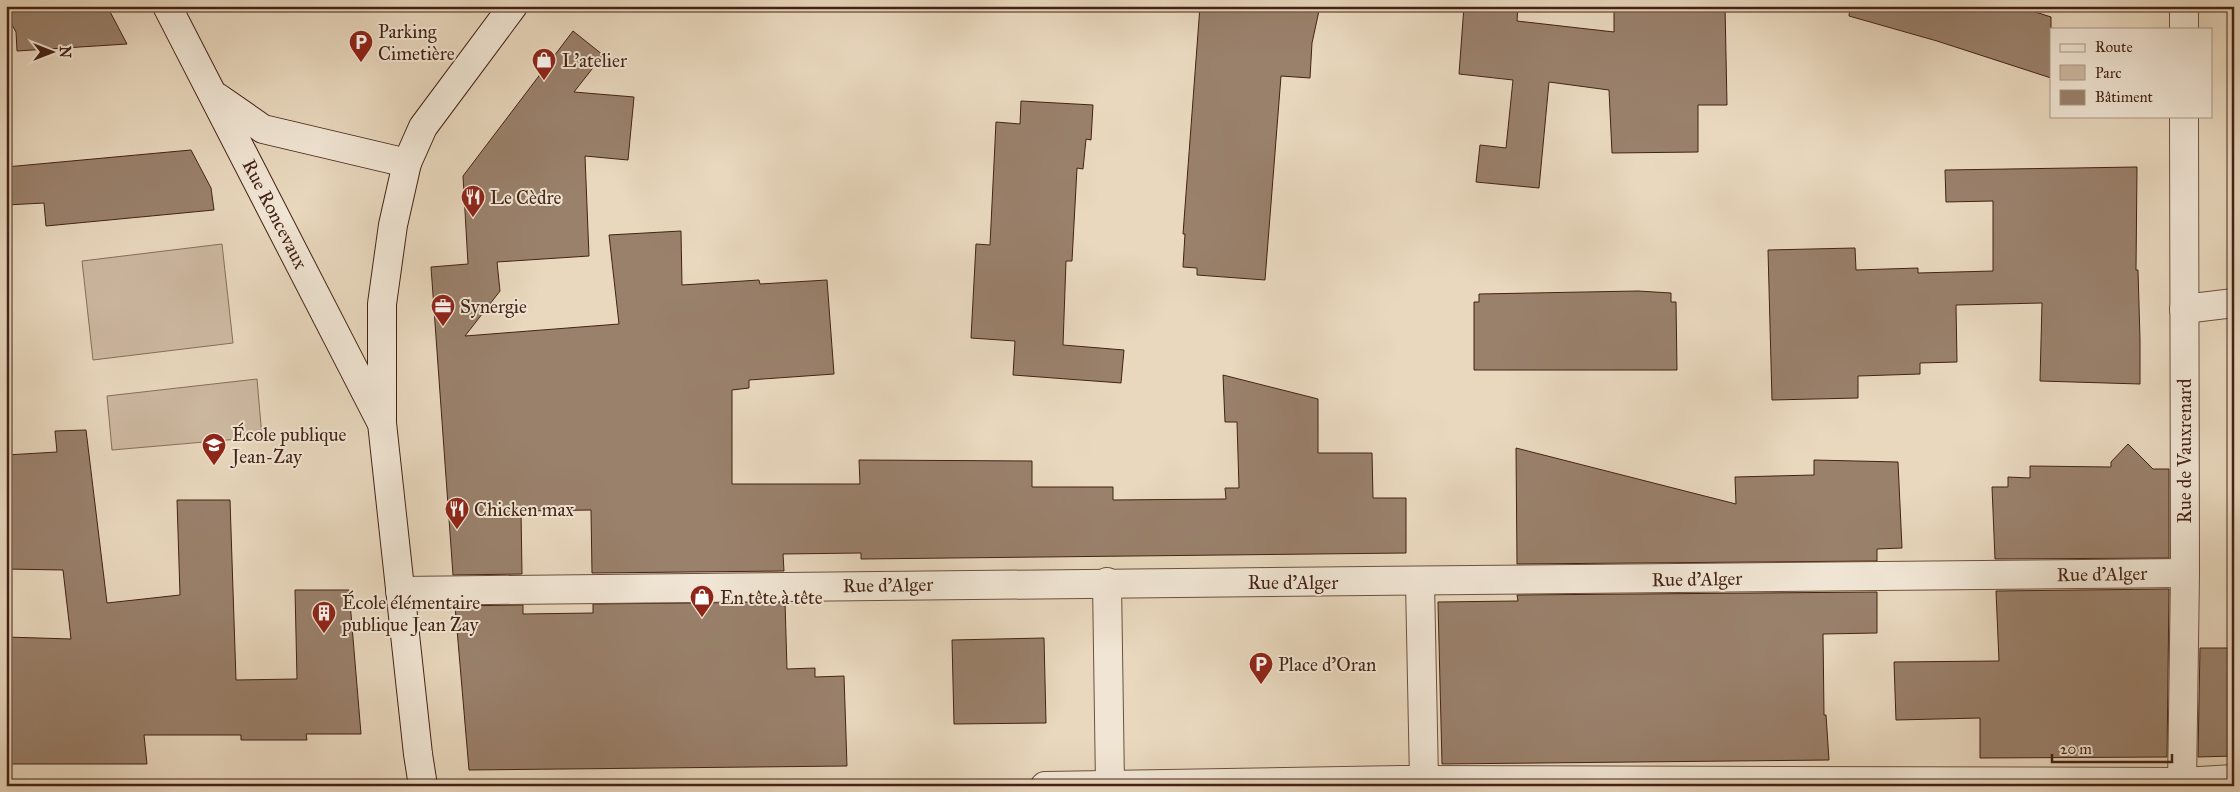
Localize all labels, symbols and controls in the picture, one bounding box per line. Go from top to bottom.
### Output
place label: Parking Cimetière [378,20,455,65]
north arrow [28,28,78,78]
legend [2050,28,2212,118]
parking icon: Parking Cimetière [348,29,374,63]
text: Route [2095,38,2133,56]
text: N [56,46,73,58]
shop icon: L'atelier [531,47,557,81]
place label: L'atelier [562,49,628,72]
text: Parc [2095,64,2122,82]
text: Bâtiment [2095,88,2154,106]
street label: Rue Roncevaux [237,155,313,273]
restaurant icon: Le Cèdre [460,184,486,218]
place label: Le Cèdre [490,186,561,209]
office icon: Synergie [430,293,456,327]
place label: Synergie [460,295,527,319]
street label: Rue de Vauxrenard [2173,378,2196,524]
place label: École publique Jean-Zay [230,422,347,469]
school or university icon: École publique Jean-Zay [201,432,227,466]
restaurant icon: Chicken max [444,496,470,530]
place label: Chicken max [474,498,575,521]
street label: Rue d'Alger [2056,562,2148,587]
street label: Rue d'Alger [1651,567,1743,592]
street label: Rue d'Alger [1248,571,1339,595]
street label: Rue d'Alger [842,573,934,598]
shop icon: En tête à tête [689,584,715,618]
place label: En tête à tête [720,586,823,609]
place label: École élémentaire publique Jean Zay [341,590,480,637]
building icon: École élémentaire publique Jean Zay [311,600,337,634]
parking icon: Place d'Oran [1248,651,1274,685]
place label: Place d'Oran [1278,653,1376,676]
scale bar [2052,732,2172,764]
text: 20 m [2060,740,2092,758]

